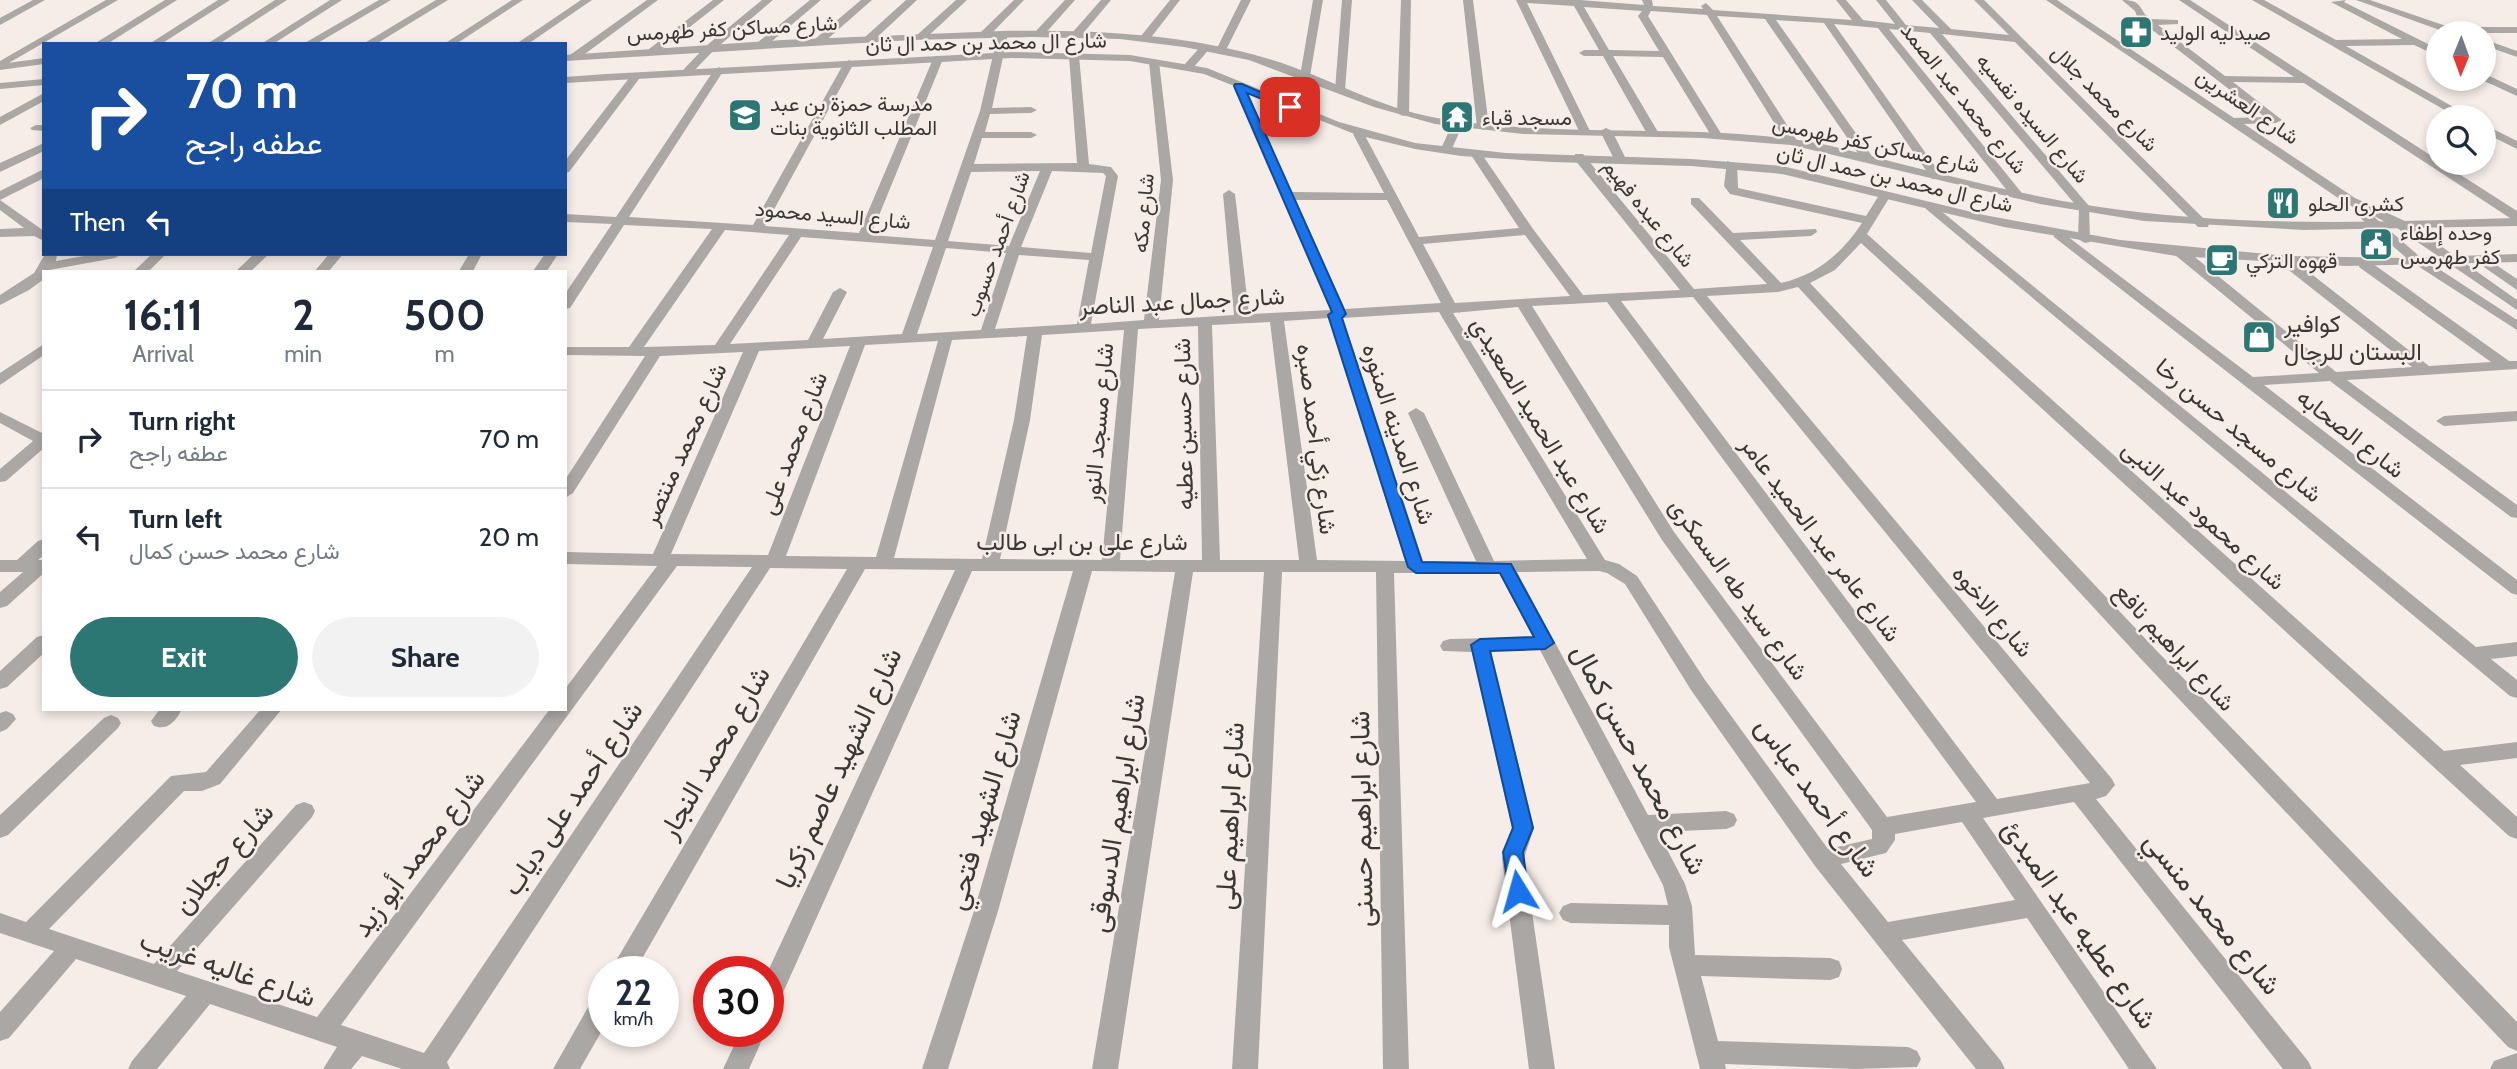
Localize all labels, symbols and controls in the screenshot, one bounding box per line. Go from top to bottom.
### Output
street label: شارع مساكن كفر طهرمس [626,10,838,48]
pharmacy icon: صيدليه الوليد [2117,13,2155,51]
street label: شارع محمد عبد الصمد [1894,18,2032,180]
place label: صيدليه الوليد [2160,20,2271,46]
north arrow [2426,21,2496,91]
map controls [2426,21,2496,175]
street label: شارع ال محمد بن حمد ال ثان [865,27,1107,59]
street label: شارع محمد جلال [2045,39,2164,158]
street label: شارع السيده نفسيه [1970,48,2095,189]
text: 70 m [185,61,298,120]
street label: شارع العشرين [2191,63,2304,151]
icon: right [70,70,161,161]
pin [1260,77,1320,137]
icon: arrive [1271,88,1309,126]
place label: مدرسة حمزة بن عبد المطلب الثانوية بنات [770,91,937,141]
school or university icon: مدرسة حمزة بن عبد المطلب الثانوية بنات [726,96,764,134]
temple icon: مسجد قباء [1438,98,1476,136]
place label: مسجد قباء [1482,105,1572,130]
button: search [2426,105,2496,175]
street label: شارع مساكن كفر طهرمس [1770,110,1982,180]
text: عطفه راجح [185,123,323,162]
street label: شارع ال محمد بن حمد ال ثان [1774,139,2015,219]
street label: شارع عبده فهيم [1596,154,1700,273]
street label: شارع أحمد حسوب [959,168,1037,321]
street label: شارع مكه [1127,172,1161,254]
restaurant icon: كشرى الحلو [2264,184,2302,222]
place label: كشرى الحلو [2308,191,2404,217]
street label: شارع السيد محمود [754,196,912,236]
icon: left [140,203,178,241]
text: Then [70,206,126,238]
place label: وحده إطفاء كفر طهرمس [2400,220,2500,270]
public building icon: وحده إطفاء كفر طهرمس [2357,225,2395,263]
cafe icon: قهوه التركي [2203,241,2241,279]
place label: قهوه التركي [2246,248,2337,278]
street label: شارع جمال عبد الناصر [1078,281,1286,323]
text: 16:11 [123,289,203,341]
text: 2 [292,289,314,341]
text: 500 [404,289,486,341]
place label: كوافير البستان للرجال [2283,309,2422,367]
street label: شارع عبد الحميد الصعيدي [1461,312,1617,541]
shop icon: كوافير البستان للرجال [2240,318,2278,356]
street label: شارع حسين عطيه [1167,338,1201,510]
text: Arrival [133,340,194,368]
text: min [284,340,322,368]
text: m [435,340,455,368]
street label: شارع المدينه المنوره [1354,340,1442,529]
street label: شارع مسجد النور [1076,342,1121,505]
street label: شارع زكي أحمد صبره [1286,342,1343,537]
street label: شارع مسجد حسن رخا [2148,352,2328,510]
street label: شارع محمد منتصر [635,359,734,531]
street label: شارع محمد على [753,368,835,519]
street label: شارع الصحابه [2290,382,2411,486]
text: Turn right [129,405,235,437]
icon: right [70,420,108,458]
text: 70 m [479,423,539,455]
street label: شارع عامر عبد الحميد عامر [1732,430,1908,648]
street label: شارع محمود عبد النبى [2115,434,2292,597]
text: عطفه راجح [129,439,228,467]
street label: شارع سيد طه السمكرى [1662,492,1815,687]
text: Turn left [129,503,222,535]
icon: left [70,518,108,556]
text: 20 m [479,521,539,553]
street label: شارع على بن ابى طالب [976,527,1188,558]
text: شارع محمد حسن كمال [129,537,340,565]
street label: شارع الاخوه [1945,559,2040,664]
street label: شارع ابراهيم نافع [2106,577,2242,719]
button: Exit [70,617,298,697]
button: Share [312,617,539,697]
street label: شارع محمد حسن كمال [1563,638,1715,881]
street label: شارع الشهيد عاصم زكريا [767,642,911,895]
street label: شارع محمد النجار [650,660,779,846]
street label: شارع ابراهيم الدسوقى [1080,691,1154,935]
street label: شارع أحمد على دياب [494,694,651,903]
street label: شارع الشهيد فتحي [938,706,1034,915]
street label: شارع ابراهيم حسنى [1342,710,1382,927]
street label: شارع أحمد عباس [1747,710,1888,885]
street label: شارع ابراهيم على [1207,721,1253,911]
street label: شارع محمد أبو زيد [344,763,494,945]
street label: شارع حجلان [165,795,282,922]
street label: شارع عطيه عبد المبدئ [1993,813,2165,1036]
street label: شارع محمد منسي [2132,825,2289,1005]
position arrow [1481,854,1555,928]
street label: شارع غاليه غريب [135,922,320,1016]
speed limit sign: 30 [693,956,784,1047]
text: 22 [615,971,652,1014]
text: km/h [614,1008,653,1030]

